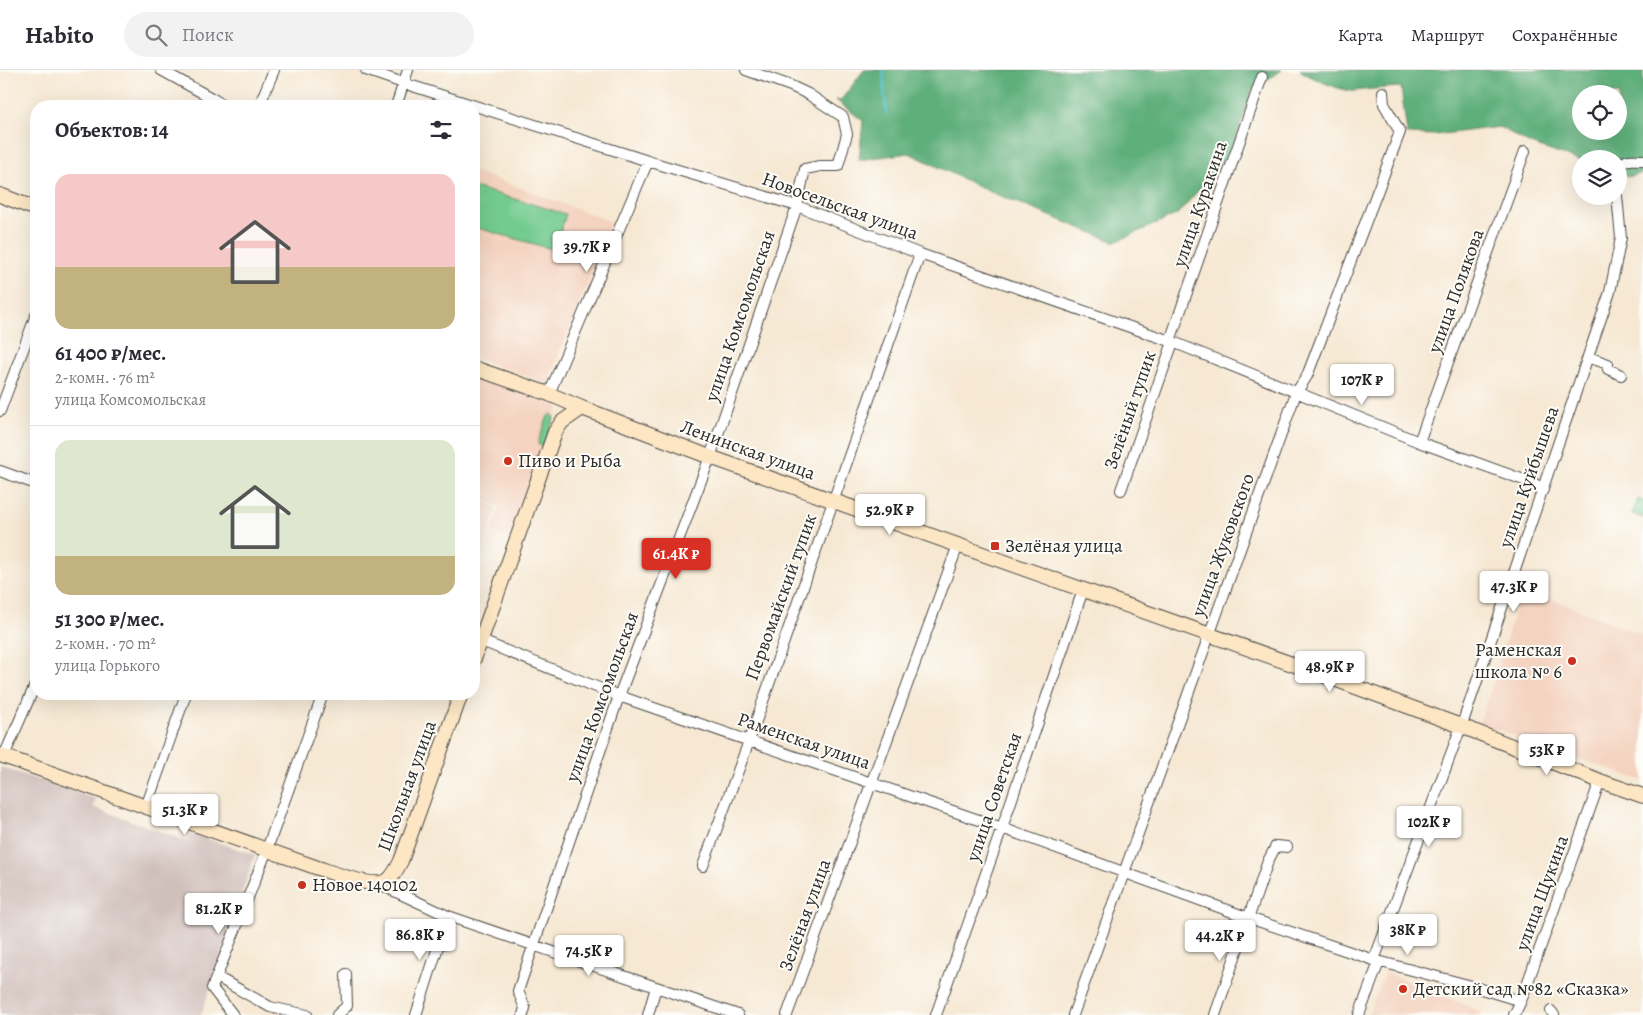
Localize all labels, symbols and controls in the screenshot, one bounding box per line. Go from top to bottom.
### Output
search box [124,12,474,57]
text: Habito [25,19,94,51]
icon: search [142,21,170,49]
text: Поиск [182,22,234,48]
text: Карта [1338,23,1383,47]
text: Маршрут [1411,23,1484,47]
text: Сохранённые [1512,23,1618,47]
map controls [1572,85,1627,205]
button: locate [1572,85,1627,140]
text: Объектов: 14 [55,116,169,144]
icon: filters [427,116,455,144]
street label: улица Куракина [1166,137,1234,272]
button: layers [1572,150,1627,205]
street label: Новосельская улица [758,166,922,246]
icon: home [210,207,300,297]
street label: улица Полякова [1421,225,1491,358]
street label: улица Комсомольская [698,227,782,406]
pin: 39.7K ₽ [541,230,633,273]
text: 39.7K ₽ [564,236,610,258]
text: 61 400 ₽/мес. [55,339,167,367]
street label: Зелёный тупик [1098,347,1163,473]
pin: 107K ₽ [1321,364,1403,406]
text: 2-комн. · 76 m² [55,367,155,389]
text: 107K ₽ [1341,369,1383,391]
text: улица Комсомольская [55,389,206,411]
street label: улица Куйбышева [1492,402,1565,552]
street label: Ленинская улица [677,414,819,487]
place label: Пиво и Рыба [518,448,622,474]
marker: Пиво и Рыба [502,455,514,467]
street label: улица Жуковского [1185,470,1261,621]
icon: home [210,472,300,562]
pin: 52.9K ₽ [844,494,936,536]
text: 52.9K ₽ [866,499,914,521]
street label: Первомайский тупик [739,510,823,684]
place label: Зелёная улица [1005,533,1123,559]
pin: 61.4K ₽ [630,538,722,580]
marker: Зелёная улица [989,540,1001,552]
text: 61.4K ₽ [653,543,699,565]
pin: 47.3K ₽ [1468,570,1560,613]
text: 47.3K ₽ [1490,576,1538,598]
text: 51 300 ₽/мес. [55,605,165,633]
street label: улица Комсомольская [559,608,645,787]
text: 2-комн. · 70 m² [55,633,156,655]
place label: Раменская школа № 6 [1475,637,1562,685]
pin: 48.9K ₽ [1284,650,1376,693]
text: улица Горького [55,655,160,677]
marker: Раменская школа № 6 [1566,655,1578,667]
text: 48.9K ₽ [1306,656,1354,678]
street label: Раменская улица [734,706,874,776]
street label: Школьная улица [371,716,443,855]
street label: улица Советская [959,729,1028,866]
pin: 53K ₽ [1512,734,1582,776]
text: 53K ₽ [1529,739,1565,761]
pin: 51.3K ₽ [139,794,231,836]
text: 51.3K ₽ [162,799,208,821]
pin: 102K ₽ [1388,806,1470,848]
text: 102K ₽ [1408,811,1450,833]
street label: улица Щукина [1509,831,1575,955]
street label: Зелёная улица [773,855,837,975]
place label: Новое 140102 [312,872,418,898]
marker: Новое 140102 [296,879,308,891]
pin: 81.2K ₽ [173,892,265,935]
text: 81.2K ₽ [196,898,242,920]
pin: 38K ₽ [1373,914,1443,956]
pin: 86.8K ₽ [374,918,466,961]
text: 38K ₽ [1390,919,1426,941]
pin: 44.2K ₽ [1174,920,1266,962]
text: 86.8K ₽ [396,924,444,946]
text: 44.2K ₽ [1196,925,1244,947]
pin: 74.5K ₽ [543,934,635,977]
text: 74.5K ₽ [565,940,613,962]
place label: Детский сад №82 «Сказка» [1413,976,1629,1002]
marker: Детский сад №82 «Сказка» [1397,983,1409,995]

